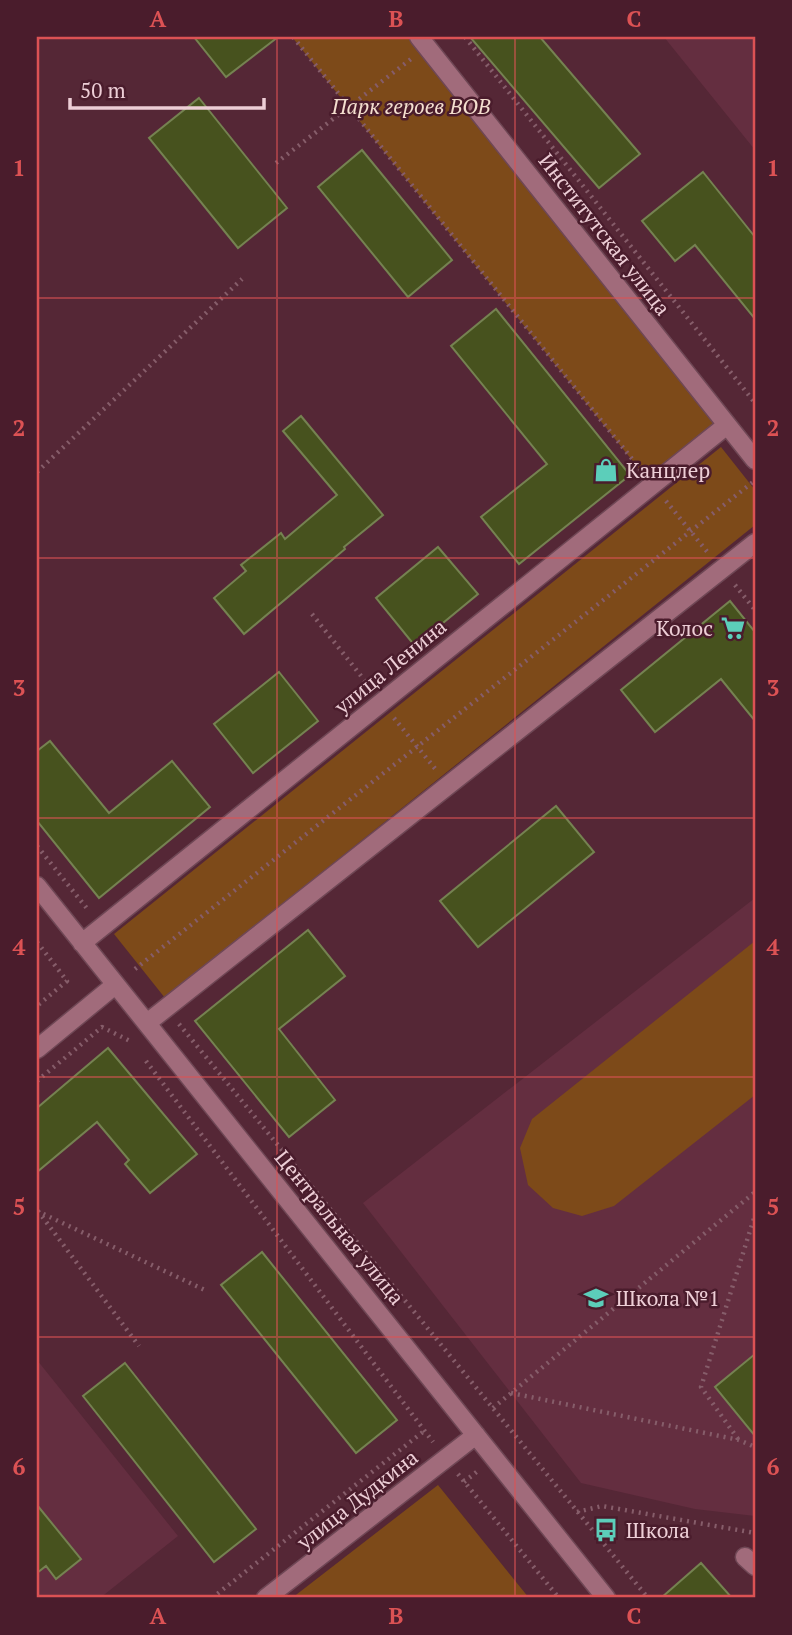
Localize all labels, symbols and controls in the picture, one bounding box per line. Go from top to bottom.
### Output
text: A [150,3,167,34]
text: B [389,3,404,34]
text: C [627,3,642,34]
scale bar [70,66,264,110]
text: 50 m [80,76,126,104]
park label: Парк героев ВОВ [331,92,491,120]
street label: Институтская улица [533,147,677,321]
text: 1 [13,152,26,183]
text: 1 [767,152,780,183]
text: 2 [13,412,26,443]
text: 2 [767,412,780,443]
shop icon: Канцлер [592,456,620,484]
place label: Канцлер [626,456,710,484]
street label: улица Ленина [327,612,452,720]
place label: Колос [656,614,713,642]
supermarket icon: Колос [719,614,747,642]
text: 3 [13,672,26,703]
text: 3 [767,672,780,703]
text: 4 [13,931,26,962]
text: 4 [767,931,780,962]
street label: Центральная улица [269,1144,411,1310]
text: 5 [13,1191,26,1222]
text: 5 [767,1191,780,1222]
school or university icon: Школа №1 [582,1284,610,1312]
place label: Школа №1 [616,1284,720,1312]
street label: улица Дудкина [290,1443,424,1556]
text: 6 [13,1451,26,1482]
text: 6 [767,1451,780,1482]
bus stop icon: Школа [592,1516,620,1544]
place label: Школа [626,1516,690,1544]
text: A [150,1600,167,1631]
text: B [389,1600,404,1631]
text: C [627,1600,642,1631]

